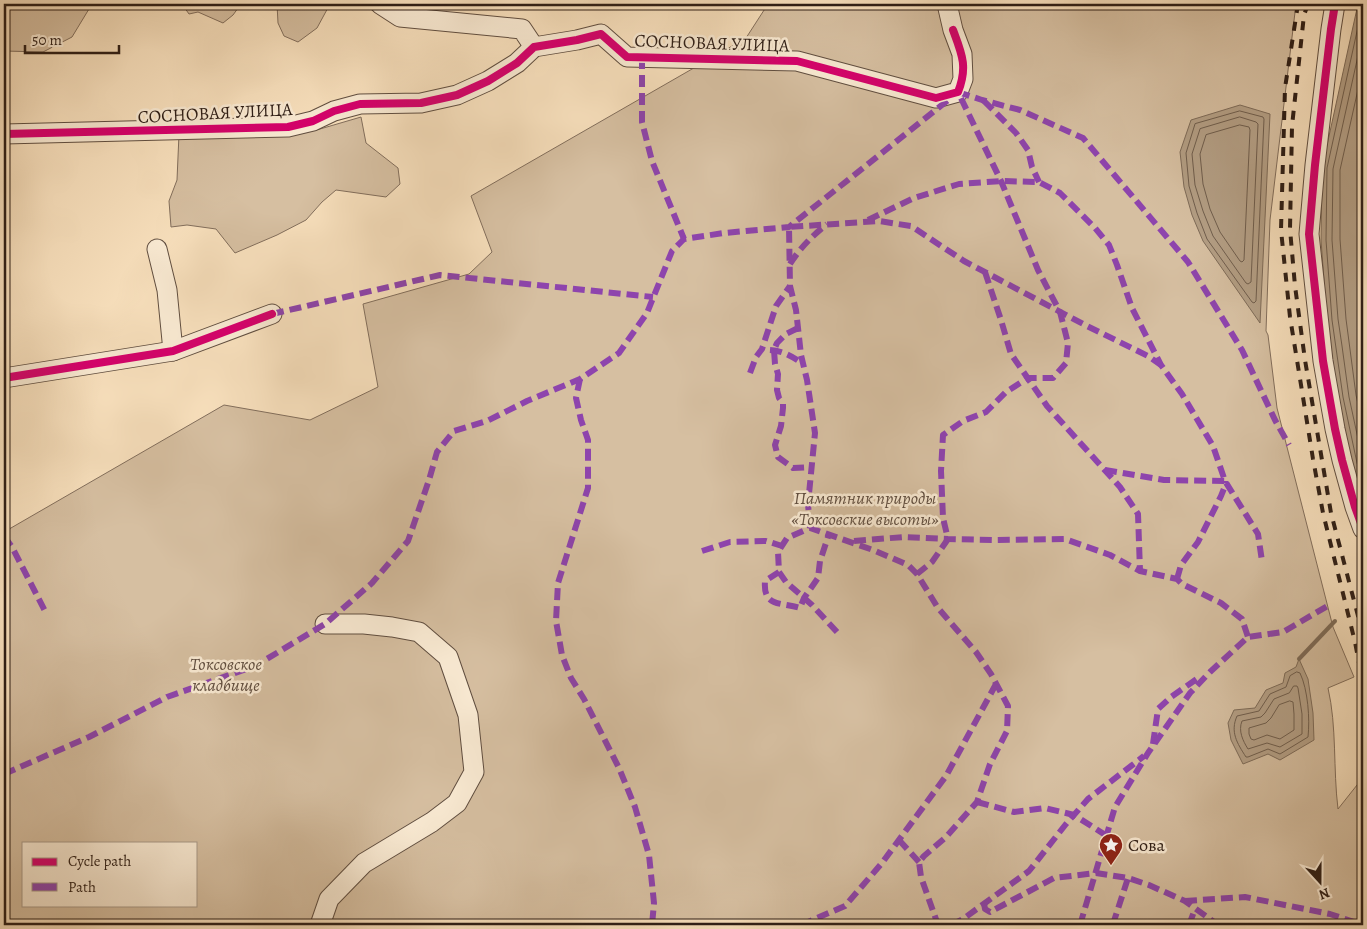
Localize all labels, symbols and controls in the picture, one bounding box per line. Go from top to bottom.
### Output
scale bar [25,22,119,54]
street label: СОСНОВАЯ УЛИЦА [634,28,790,58]
text: 50 m [32,30,62,50]
street label: СОСНОВАЯ УЛИЦА [137,97,293,129]
park label: Памятник природы «Токсовские высоты» [791,486,939,531]
park label: Токсовское кладбище [190,652,262,697]
place icon: Сова [1098,832,1124,866]
place label: Сова [1128,833,1166,857]
legend [22,842,198,906]
text: Cycle path [68,851,131,871]
north arrow [1294,856,1344,906]
text: Path [68,877,96,897]
text: N [1316,883,1333,904]

